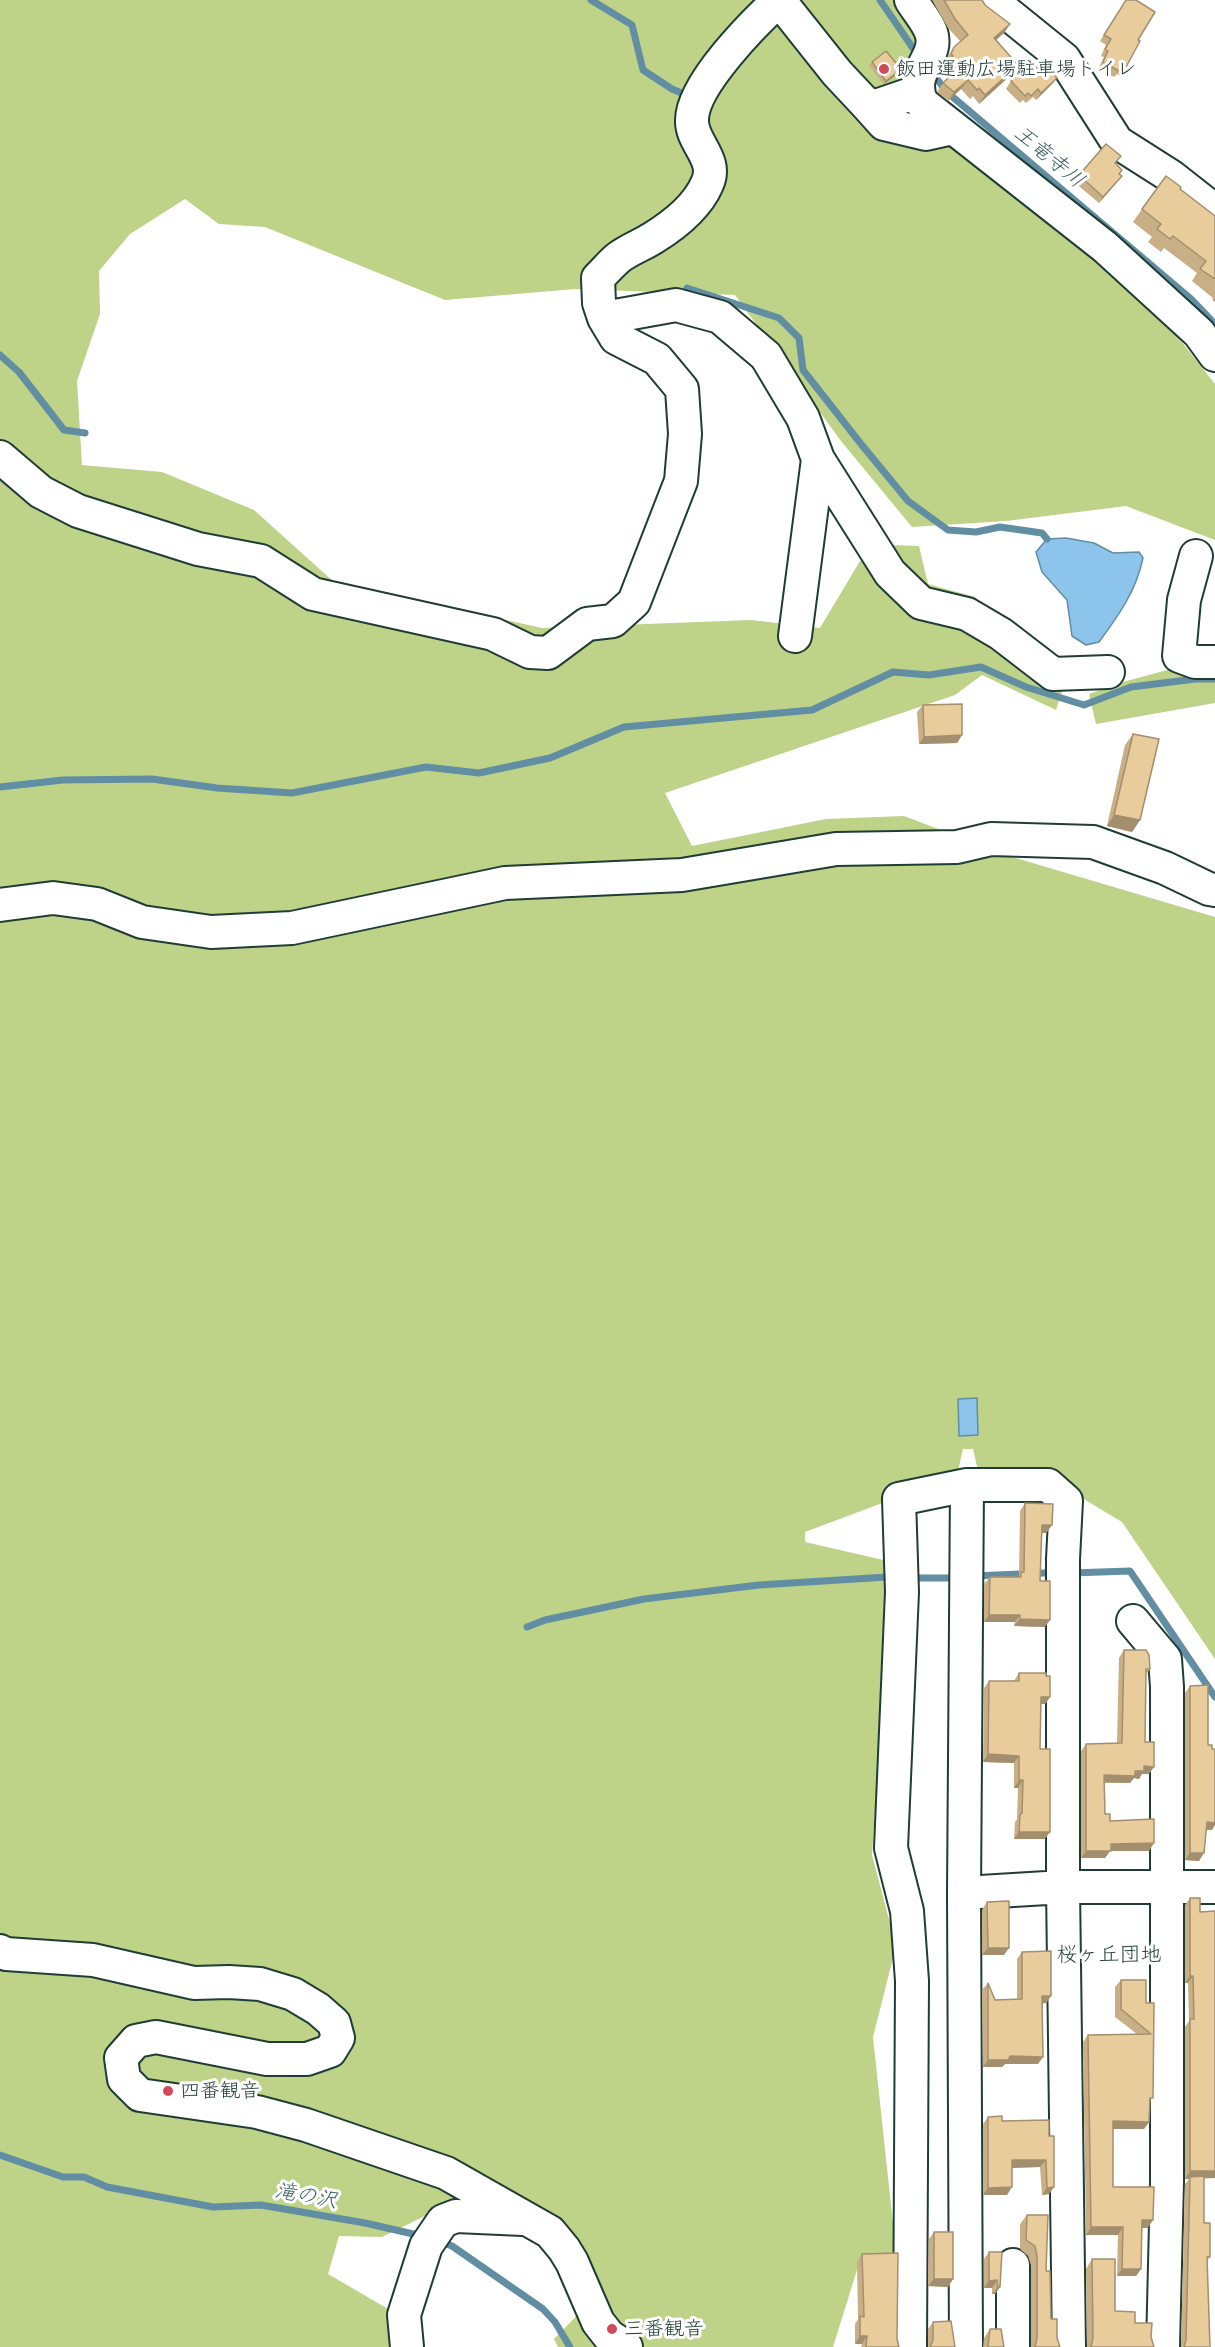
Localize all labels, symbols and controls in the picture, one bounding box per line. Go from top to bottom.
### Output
place label: 飯田運動広場駐車場トイレ [896,57,1136,81]
marker: 飯田運動広場駐車場トイレ [877,62,891,76]
water label: 王竜寺川 [1009,120,1089,194]
district label: 桜ヶ丘団地 [1057,1942,1161,1968]
place label: 四番観音 [180,2079,260,2103]
marker: 四番観音 [161,2084,175,2098]
water label: 滝の沢 [273,2178,339,2214]
place label: 三番観音 [624,2317,704,2341]
marker: 三番観音 [605,2322,619,2336]

